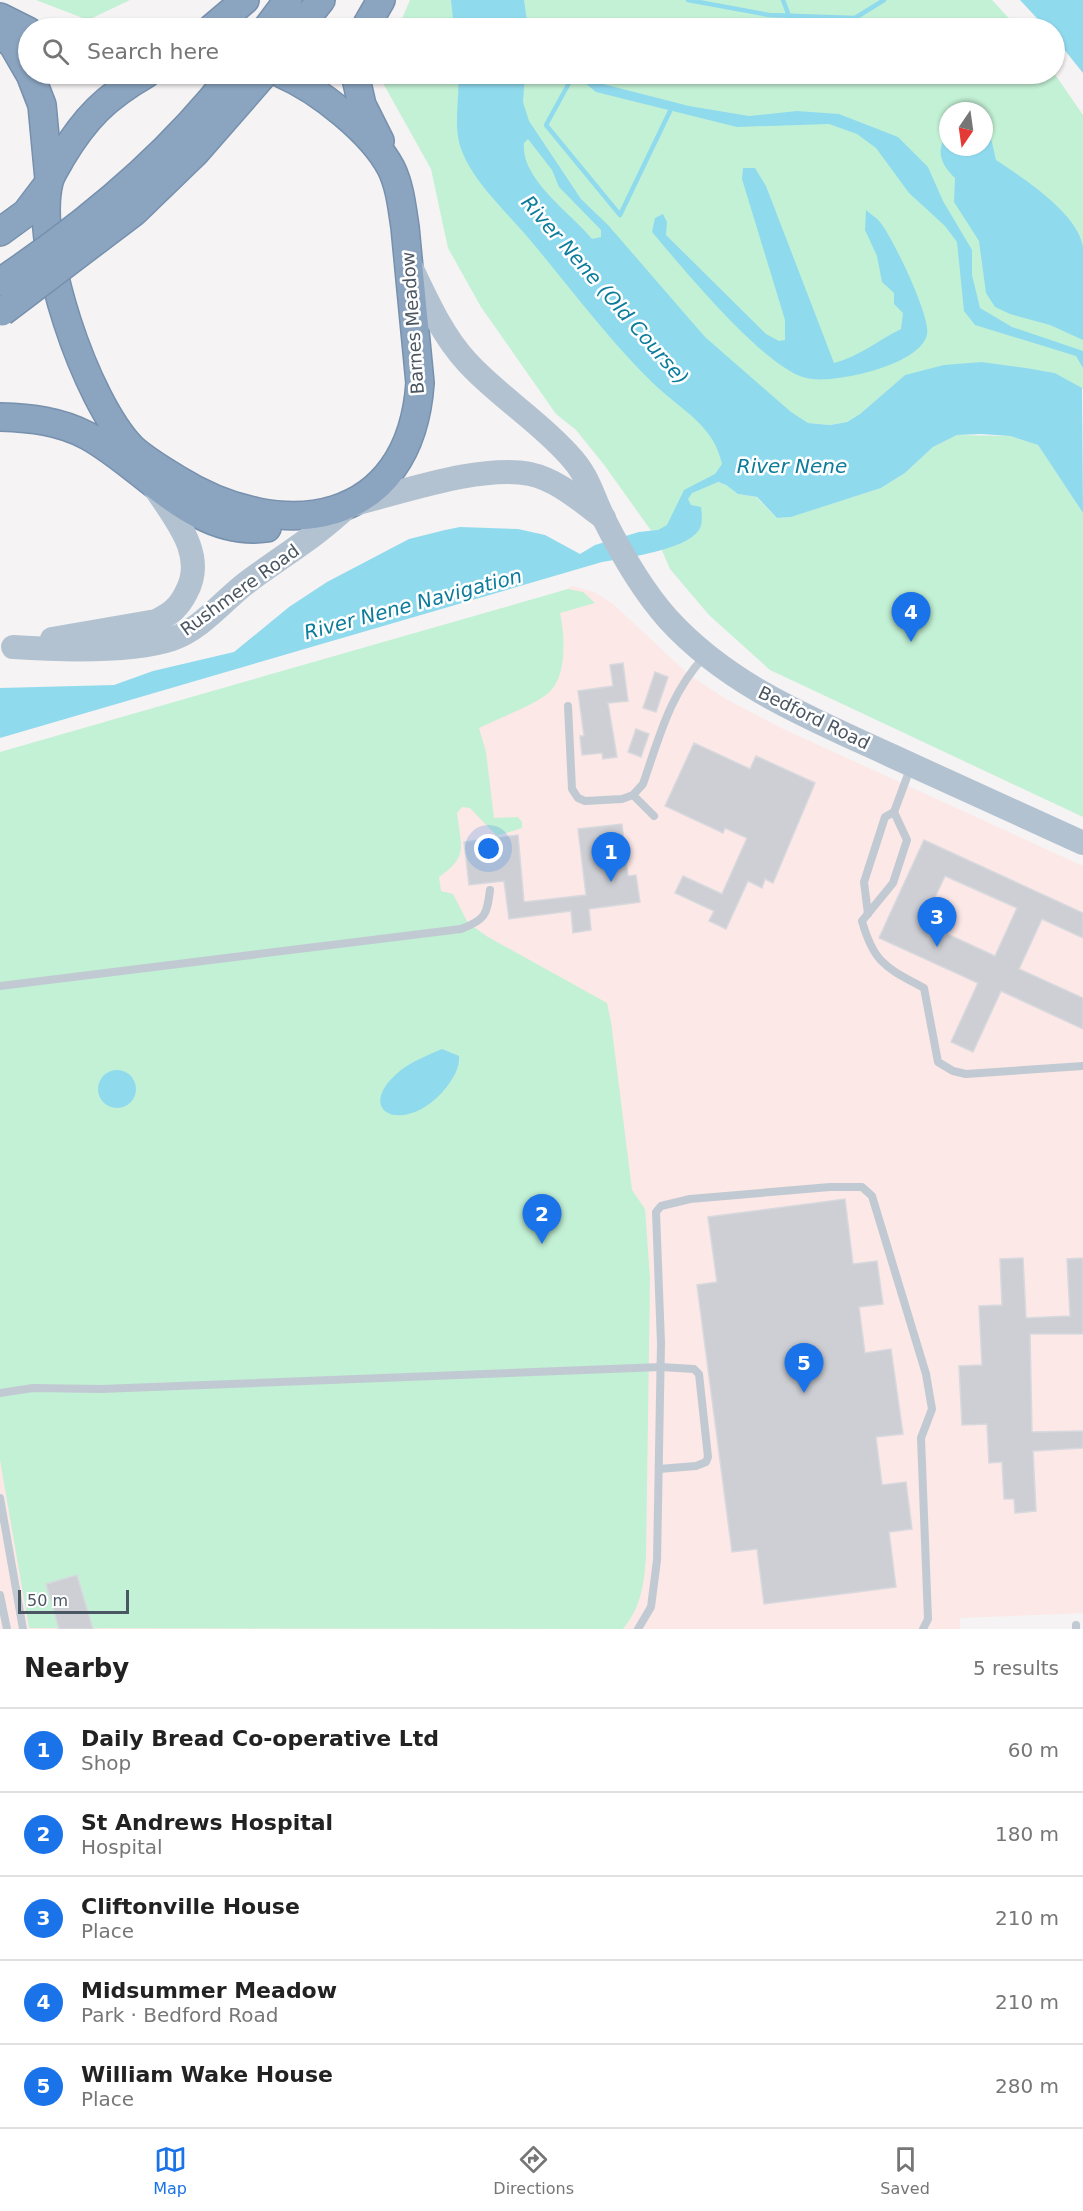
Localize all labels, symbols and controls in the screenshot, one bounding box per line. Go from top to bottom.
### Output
search box [18,18,1065,84]
icon: search [39,35,72,68]
text: Search here [87,39,219,64]
north arrow [939,102,993,156]
water label: River Nene (Old Course) [516,191,694,389]
street label: Barnes Meadow [397,251,428,395]
water label: River Nene [737,454,847,478]
street label: Rushmere Road [176,540,303,640]
water label: River Nene Navigation [301,563,525,645]
pin: 4 [892,592,930,642]
street label: Bedford Road [755,681,873,754]
pin: 1 [592,832,630,882]
your location [474,834,503,863]
pin: 3 [918,898,956,947]
pin: 2 [522,1194,562,1244]
pin: 5 [784,1344,824,1393]
scale bar [18,1587,129,1614]
text: 50 m [27,1591,68,1610]
text: Nearby [24,1653,129,1683]
text: 5 results [973,1656,1059,1680]
text: Daily Bread Co-operative Ltd [81,1726,439,1751]
text: 1 [37,1738,50,1762]
text: 60 m [1008,1738,1059,1762]
text: Shop [81,1751,131,1775]
text: St Andrews Hospital [81,1810,333,1835]
text: 2 [37,1822,50,1846]
text: 180 m [995,1822,1059,1846]
text: Hospital [81,1835,163,1859]
text: Cliftonville House [81,1894,300,1919]
text: 3 [37,1906,50,1930]
text: 210 m [995,1906,1059,1930]
text: Place [81,1919,134,1943]
text: Midsummer Meadow [81,1978,337,2003]
text: 4 [37,1990,50,2014]
text: 210 m [995,1990,1059,2014]
text: Park · Bedford Road [81,2003,278,2027]
text: William Wake House [81,2062,333,2087]
text: 5 [37,2074,50,2098]
text: 280 m [995,2074,1059,2098]
text: Place [81,2087,134,2111]
tab: Map [153,2143,187,2198]
tab: Directions [493,2143,574,2198]
tab: Saved [880,2143,930,2198]

